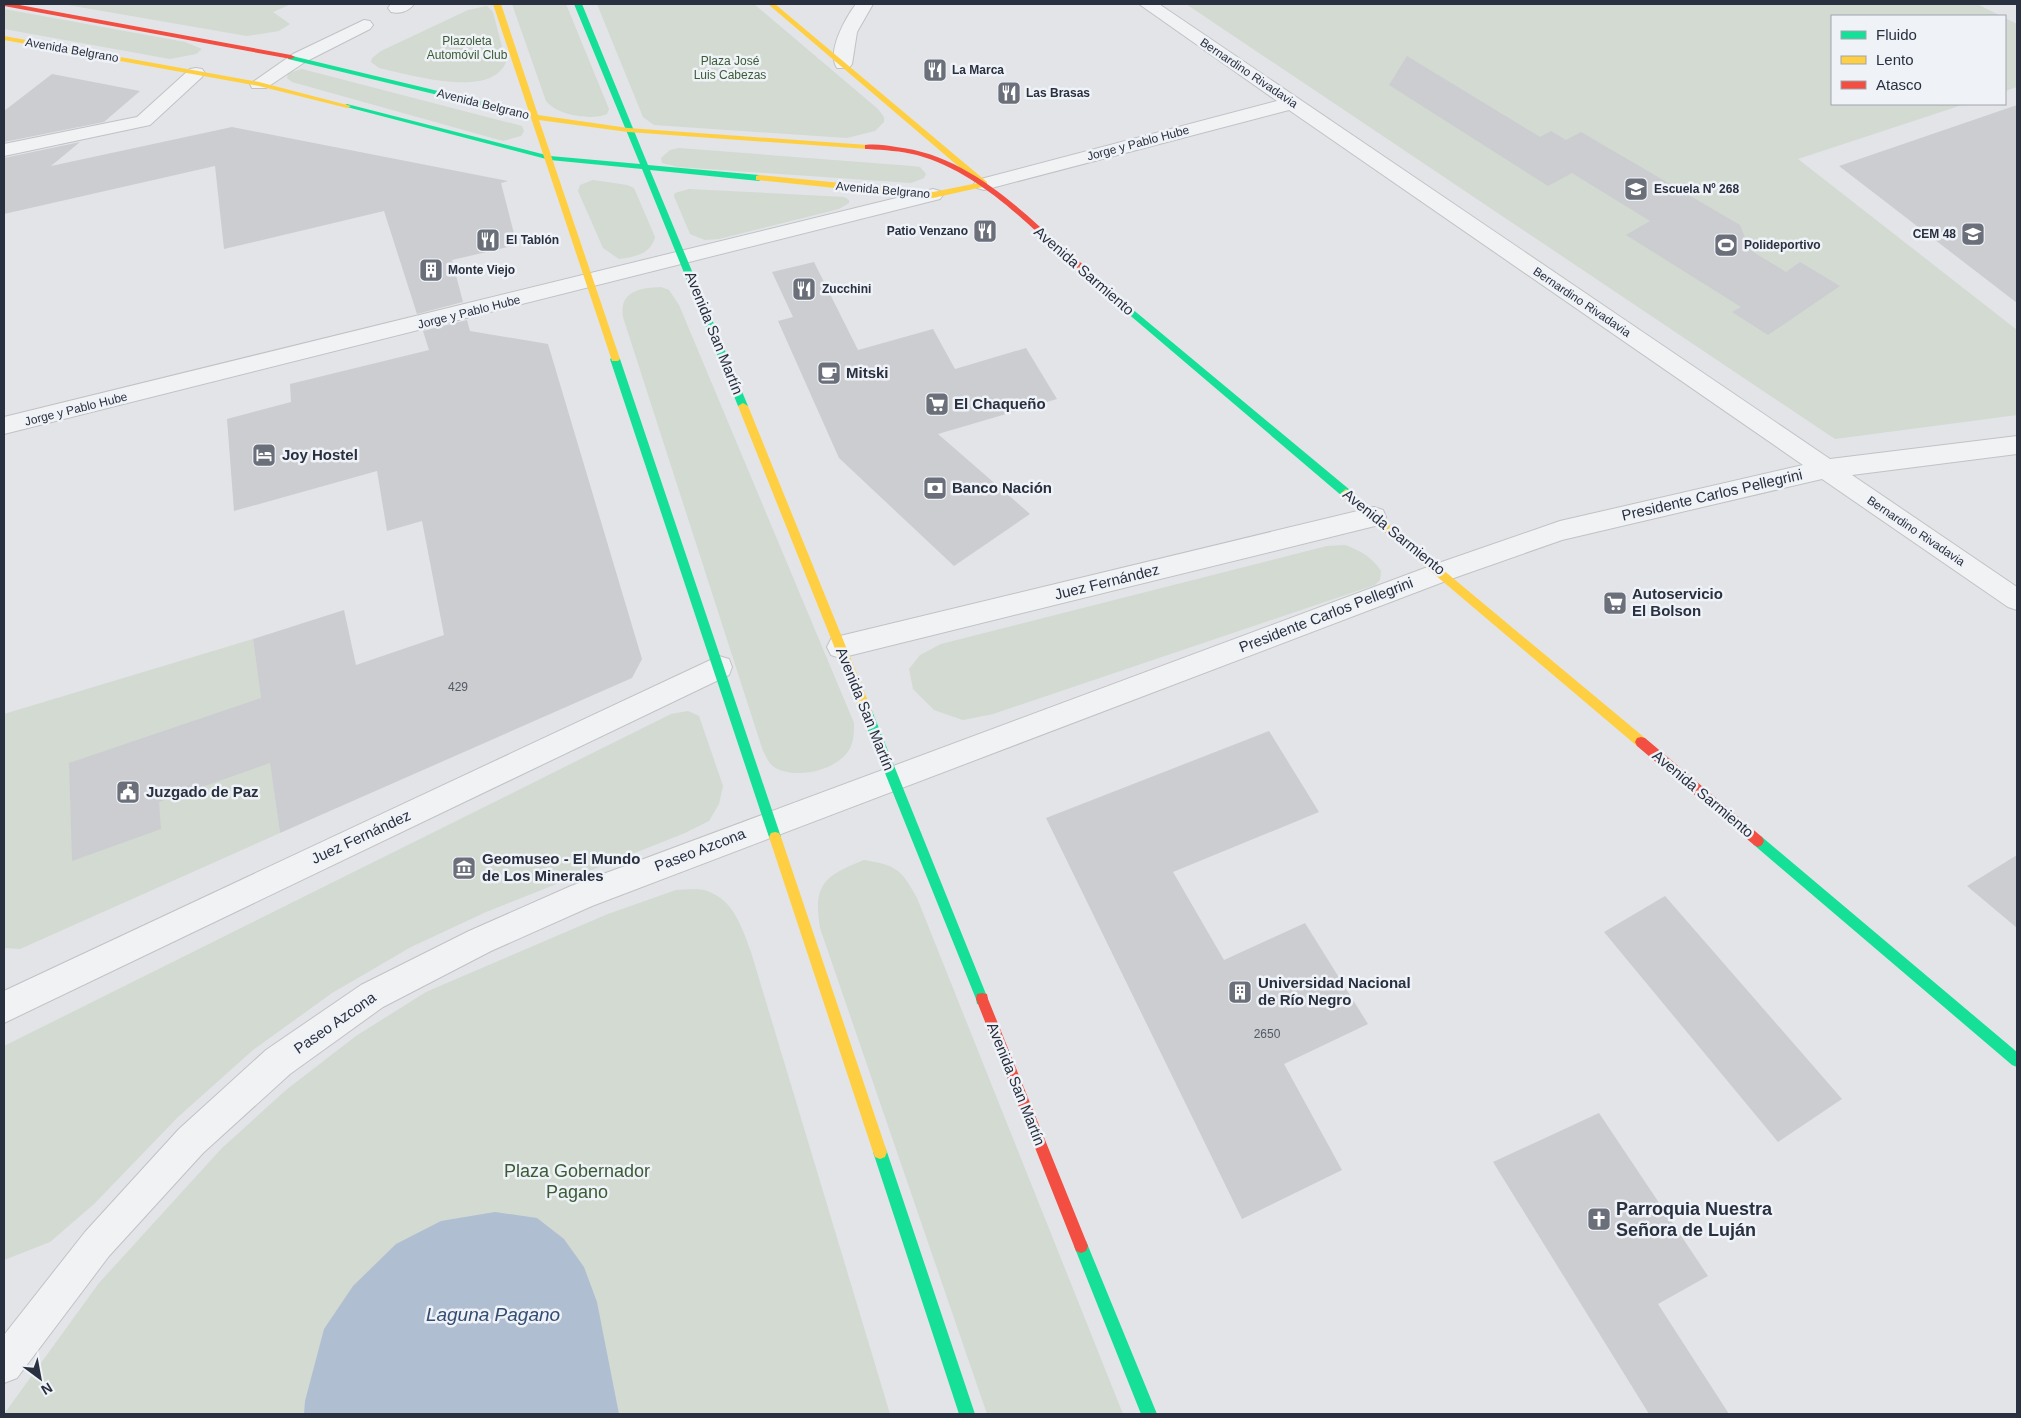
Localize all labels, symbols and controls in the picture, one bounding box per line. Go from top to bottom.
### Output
legend [1831,15,2006,105]
text: Fluido [1876,26,1917,43]
park label: Plazoleta Automóvil Club [427,34,508,62]
street label: Avenida Belgrano [24,35,120,65]
street label: Bernardino Rivadavia [1198,35,1301,111]
text: Lento [1876,51,1914,68]
park label: Plaza José Luis Cabezas [694,54,766,82]
restaurant icon: La Marca [922,57,948,83]
place label: La Marca [952,63,1004,77]
text: Atasco [1876,76,1922,93]
restaurant icon: Las Brasas [996,80,1022,106]
street label: Avenida Belgrano [435,86,531,122]
place label: Las Brasas [1026,86,1090,100]
street label: Jorge y Pablo Hube [1085,123,1191,163]
school or university icon: Escuela Nº 268 [1623,176,1649,202]
street label: Avenida Belgrano [835,179,931,201]
place label: Escuela Nº 268 [1654,182,1739,196]
restaurant icon: Patio Venzano [972,218,998,244]
school or university icon: CEM 48 [1960,221,1986,247]
street label: Avenida Sarmiento [1031,223,1138,319]
place label: Patio Venzano [887,224,968,238]
restaurant icon: El Tablón [475,227,501,253]
place label: CEM 48 [1913,227,1956,241]
sports icon: Polideportivo [1713,232,1739,258]
place label: El Tablón [506,233,559,247]
place label: Polideportivo [1744,238,1821,252]
building icon: Monte Viejo [418,257,444,283]
place label: Monte Viejo [448,263,515,277]
street label: Bernardino Rivadavia [1531,264,1634,340]
street label: Avenida San Martín [682,269,747,397]
restaurant icon: Zucchini [791,276,817,302]
place label: Zucchini [822,282,871,296]
street label: Jorge y Pablo Hube [416,292,522,332]
cafe icon: Mitski [816,360,842,386]
place label: Mitski [846,364,889,381]
street label: Jorge y Pablo Hube [23,389,129,429]
supermarket icon: El Chaqueño [924,391,950,417]
place label: El Chaqueño [954,395,1046,412]
hotel icon: Joy Hostel [251,442,277,468]
place label: Joy Hostel [282,446,358,463]
street label: Presidente Carlos Pellegrini [1620,465,1804,524]
bank icon: Banco Nación [922,475,948,501]
place label: Banco Nación [952,479,1052,496]
street label: Avenida Sarmiento [1340,485,1449,578]
street label: Bernardino Rivadavia [1865,493,1968,569]
street label: Juez Fernández [1053,560,1161,603]
street label: Presidente Carlos Pellegrini [1236,573,1415,656]
place label: Autoservicio El Bolson [1632,585,1723,619]
supermarket icon: Autoservicio El Bolson [1602,590,1628,616]
street label: Avenida San Martín [833,645,898,773]
house number: 429 [448,680,468,694]
street label: Avenida Sarmiento [1649,746,1757,841]
public building icon: Juzgado de Paz [115,779,141,805]
place label: Juzgado de Paz [146,783,259,800]
street label: Juez Fernández [308,806,413,867]
street label: Paseo Azcona [652,824,748,875]
place label: Geomuseo - El Mundo de Los Minerales [482,850,640,884]
museum icon: Geomuseo - El Mundo de Los Minerales [451,855,477,881]
place label: Universidad Nacional de Río Negro [1258,974,1411,1008]
building icon: Universidad Nacional de Río Negro [1227,979,1253,1005]
street label: Paseo Azcona [291,988,379,1057]
street label: Avenida San Martín [984,1020,1049,1148]
house number: 2650 [1254,1027,1281,1041]
park label: Plaza Gobernador Pagano [504,1161,650,1202]
place label: Parroquia Nuestra Señora de Luján [1616,1199,1773,1240]
church icon: Parroquia Nuestra Señora de Luján [1586,1206,1612,1232]
water label: Laguna Pagano [426,1304,560,1325]
north arrow [15,1353,65,1403]
text: N [38,1380,55,1398]

